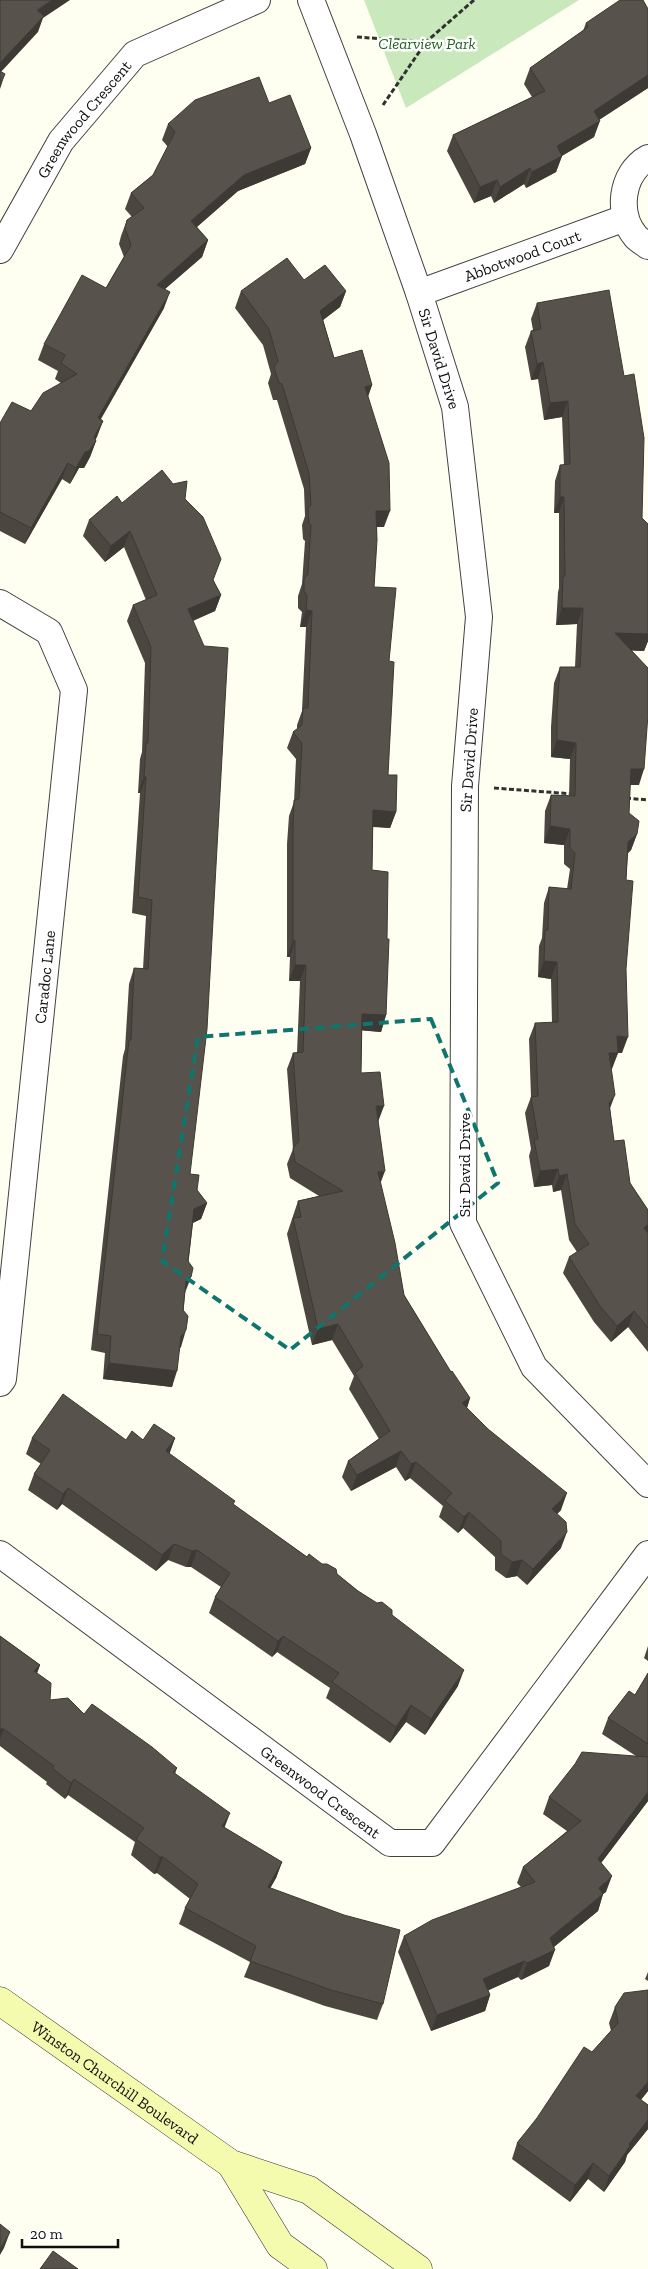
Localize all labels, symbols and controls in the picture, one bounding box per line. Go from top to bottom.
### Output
park label: Clearview Park [378,34,476,53]
street label: Greenwood Crescent [33,56,135,182]
street label: Abbotwood Court [461,225,583,285]
street label: Sir David Drive [415,306,464,411]
street label: Sir David Drive [456,707,482,813]
street label: Caradoc Lane [31,929,59,1025]
street label: Sir David Drive [455,1113,474,1217]
street label: Greenwood Crescent [257,1741,384,1842]
street label: Winston Churchill Boulevard [28,2017,203,2148]
scale bar [22,2216,119,2248]
text: 20 m [30,2225,63,2243]

